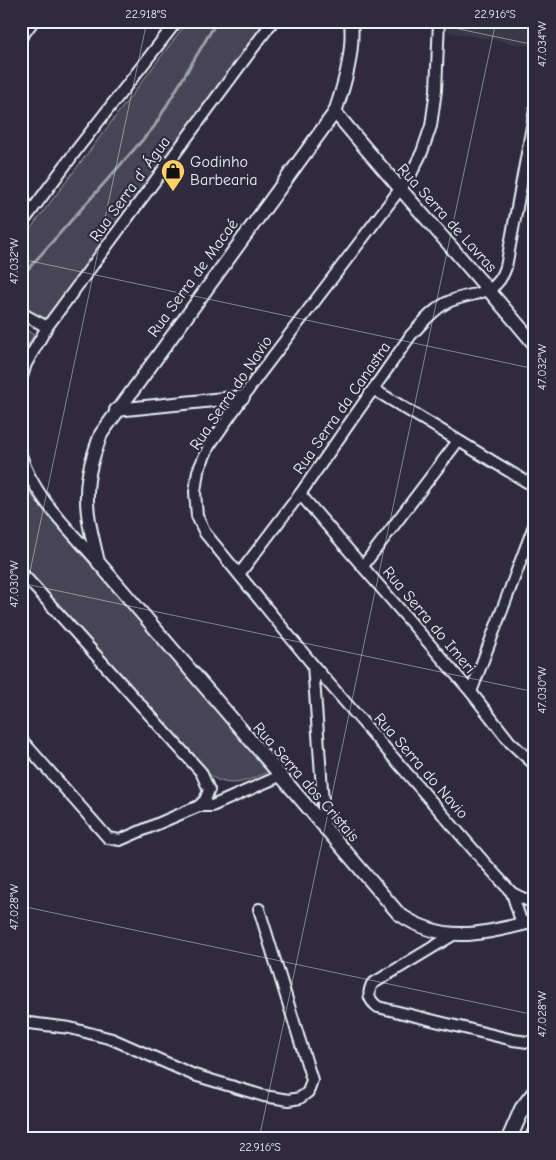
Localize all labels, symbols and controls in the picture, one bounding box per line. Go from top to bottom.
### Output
text: 22.918°S [125,7,167,21]
text: 22.916°S [474,7,516,21]
text: 47.034°W [535,20,549,67]
street label: Rua Serra d' Água [85,132,174,245]
place label: Godinho Barbearia [190,153,258,189]
shop icon: Godinho Barbearia [160,158,186,192]
street label: Rua Serra de Lavras [394,160,501,276]
street label: Rua Serra de Macaé [144,215,242,341]
text: 47.032°W [7,237,21,284]
street label: Rua Serra do Navio [186,332,276,454]
street label: Rua Serra da Canastra [290,339,394,477]
text: 47.032°W [535,343,549,390]
text: 47.030°W [7,560,21,608]
street label: Rua Serra do Imeri [379,563,479,677]
text: 47.030°W [535,666,549,714]
street label: Rua Serra do Navio [370,710,472,822]
street label: Rua Serra dos Cristais [249,719,363,846]
text: 47.028°W [7,883,21,930]
text: 47.028°W [535,990,549,1037]
text: 22.916°S [239,1140,281,1154]

